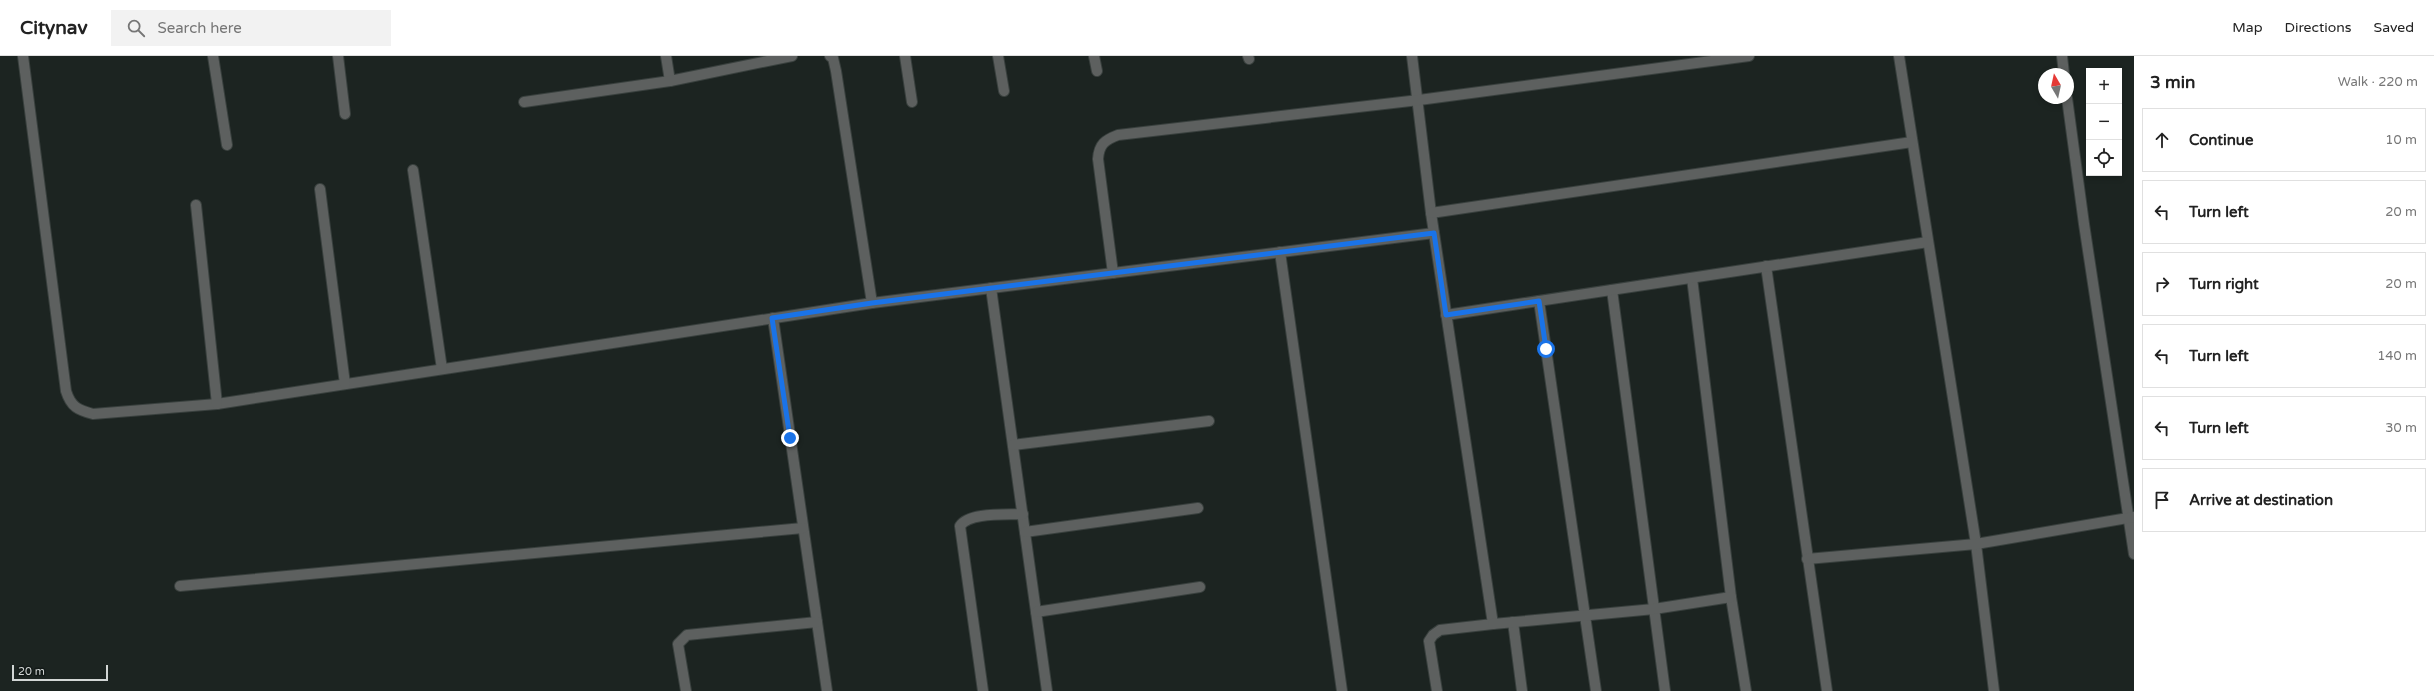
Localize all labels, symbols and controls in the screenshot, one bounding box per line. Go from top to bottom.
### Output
search box [111,10,391,46]
text: Citynav [20,17,87,39]
icon: search [125,17,147,39]
text: Search here [157,19,242,37]
text: Map [2232,19,2263,36]
text: Directions [2285,19,2352,36]
text: Saved [2374,19,2414,36]
north arrow [2038,68,2074,104]
map controls [2086,68,2122,176]
button: + [2086,68,2122,104]
text: 3 min [2150,72,2195,93]
text: Walk · 220 m [2338,74,2418,90]
button: − [2086,104,2122,140]
icon: ahead [2151,129,2173,151]
text: Continue [2189,131,2253,149]
text: 10 m [2385,132,2417,148]
button: locate [2086,140,2122,176]
icon: left [2151,201,2173,223]
text: Turn left [2189,203,2249,221]
text: 20 m [2385,204,2417,220]
icon: right [2151,273,2173,295]
text: Turn right [2189,275,2259,293]
text: 20 m [2385,276,2417,292]
route start [1537,340,1555,358]
icon: left [2151,345,2173,367]
text: Turn left [2189,347,2249,365]
text: 140 m [2377,348,2417,364]
icon: left [2151,417,2173,439]
text: Turn left [2189,419,2249,437]
text: 30 m [2385,420,2417,436]
route end [781,429,799,447]
icon: arrive [2151,489,2173,511]
text: Arrive at destination [2189,491,2333,509]
scale bar [12,663,108,682]
text: 20 m [18,665,45,678]

